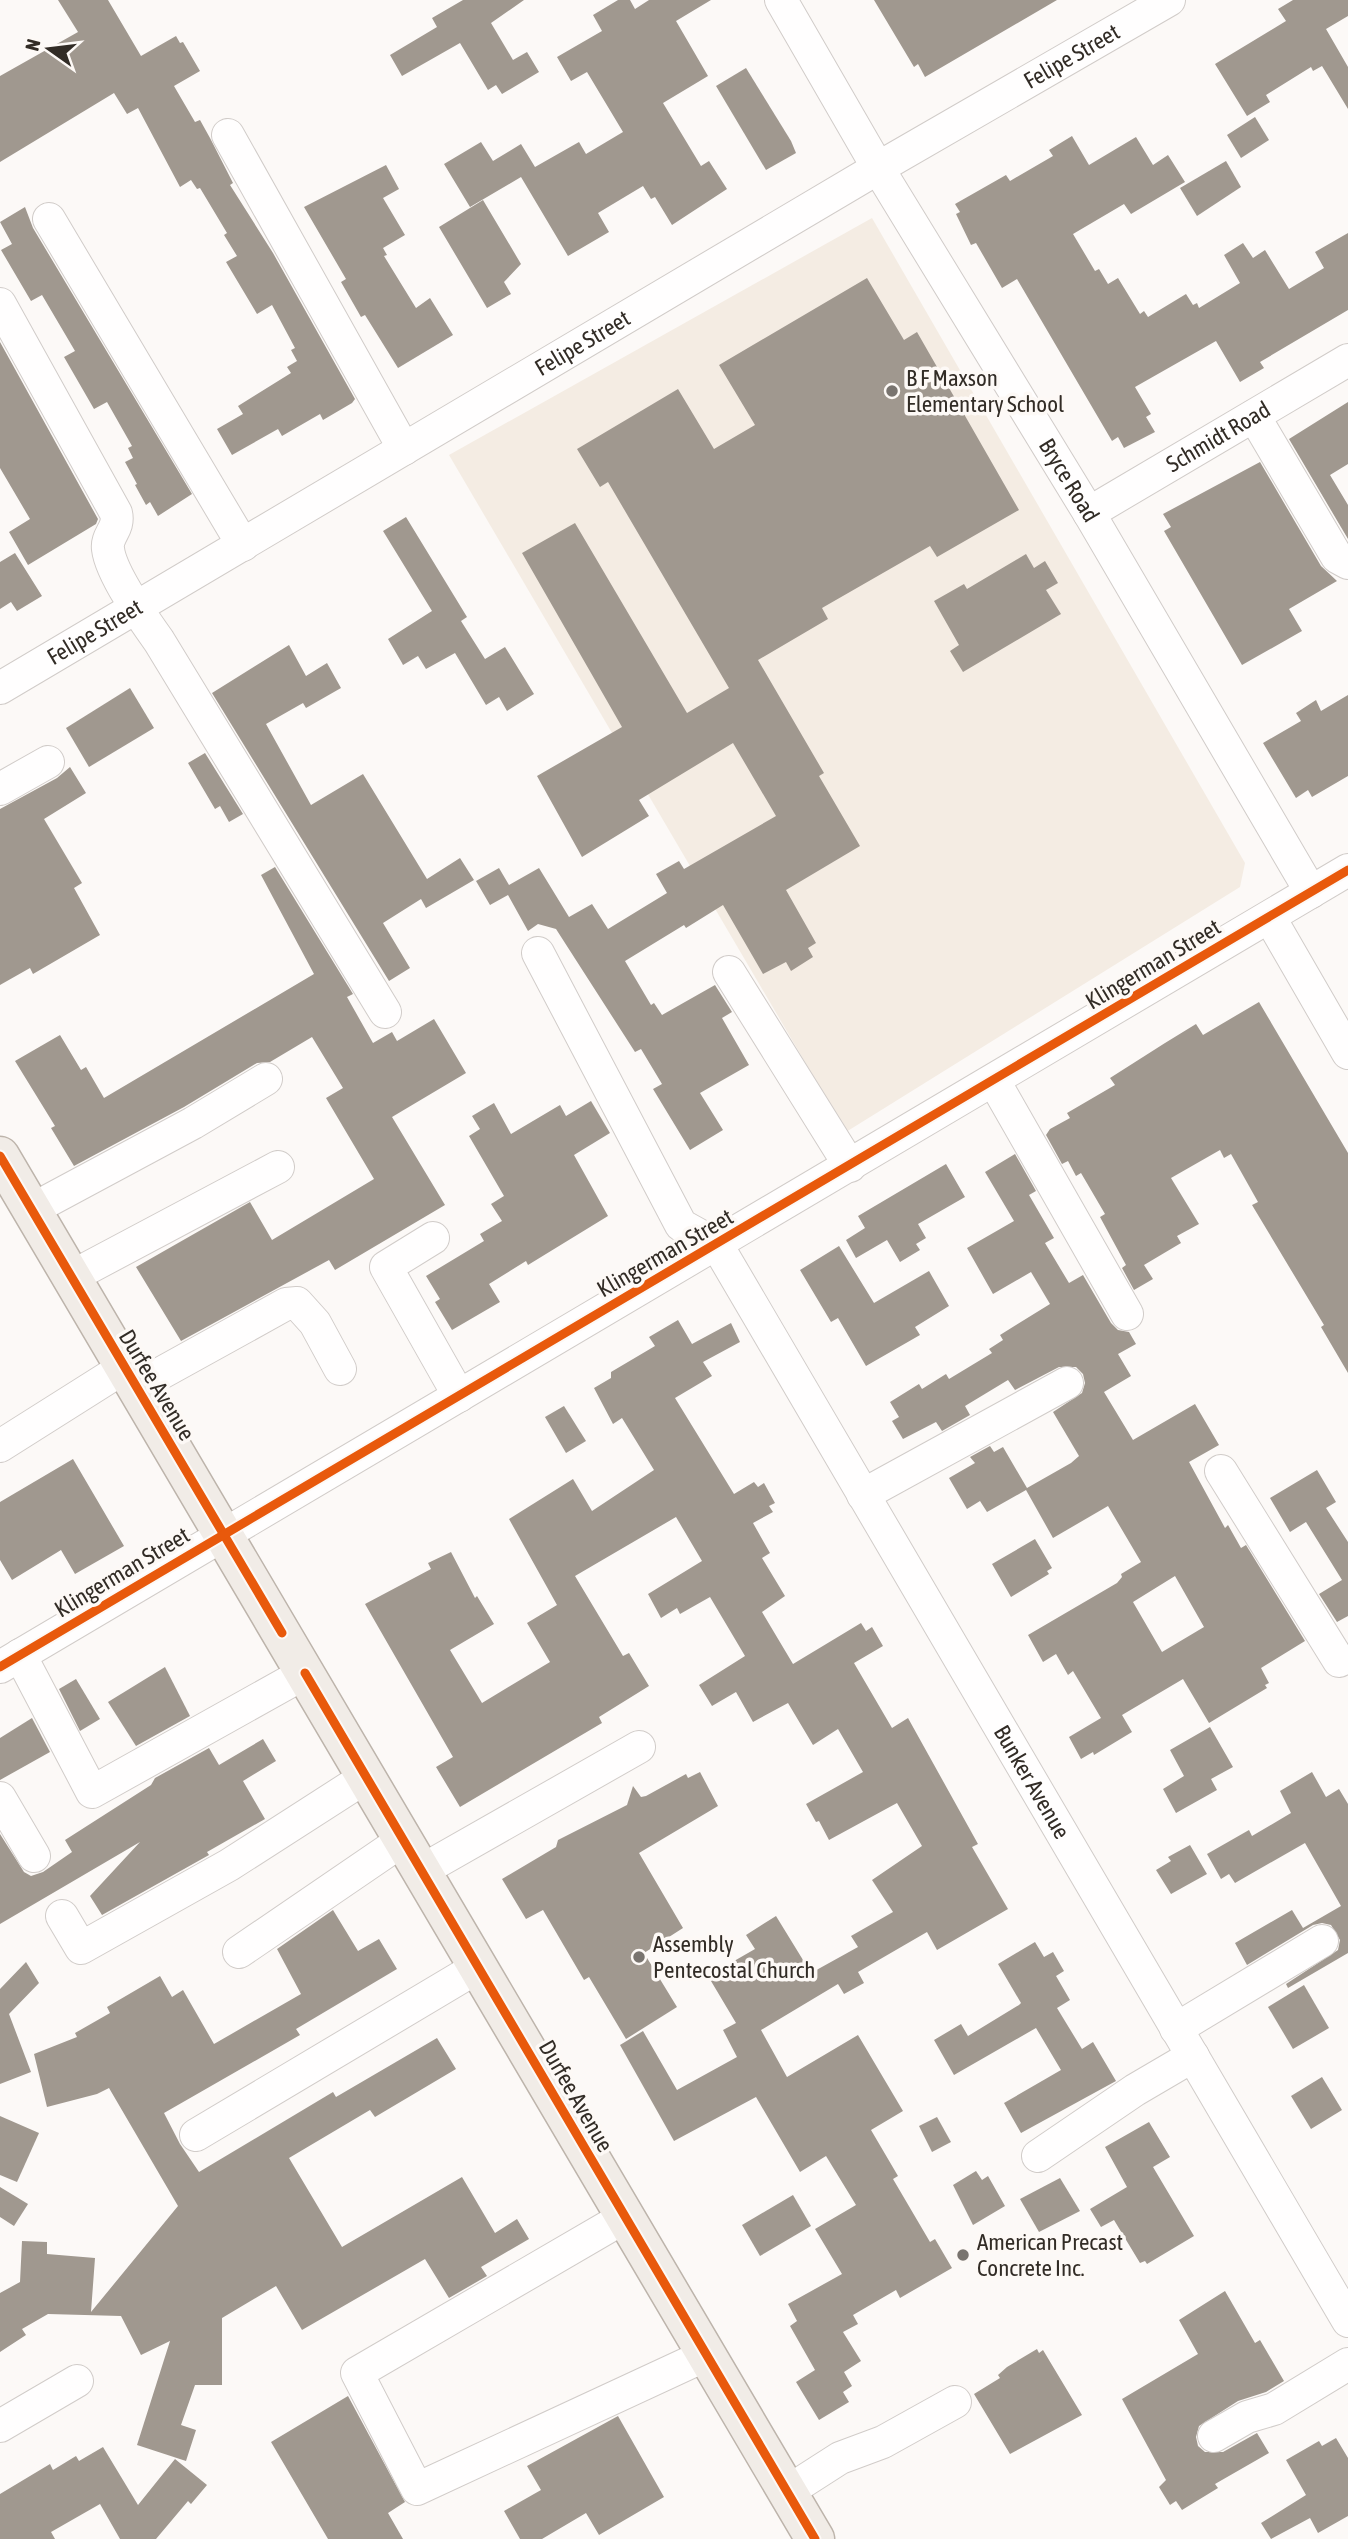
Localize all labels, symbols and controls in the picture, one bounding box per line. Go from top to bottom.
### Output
north arrow [14,14,84,84]
street label: Felipe Street [1019,19,1124,94]
text: N [20,37,45,53]
street label: Felipe Street [530,305,635,381]
place label: B F Maxson Elementary School [906,365,1064,417]
marker: B F Maxson Elementary School [884,383,900,399]
street label: Schmidt Road [1162,396,1275,477]
street label: Bryce Road [1034,434,1104,527]
street label: Felipe Street [43,594,147,670]
street label: Klingerman Street [1081,914,1225,1014]
street label: Klingerman Street [592,1204,738,1302]
street label: Durfee Avenue [114,1325,200,1445]
street label: Klingerman Street [50,1522,194,1622]
street label: Bunker Avenue [989,1721,1075,1843]
place label: Assembly Pentecostal Church [653,1931,815,1983]
marker: Assembly Pentecostal Church [631,1949,647,1965]
street label: Durfee Avenue [534,2036,618,2156]
place label: American Precast Concrete Inc. [977,2229,1123,2281]
marker: American Precast Concrete Inc. [955,2247,971,2263]

